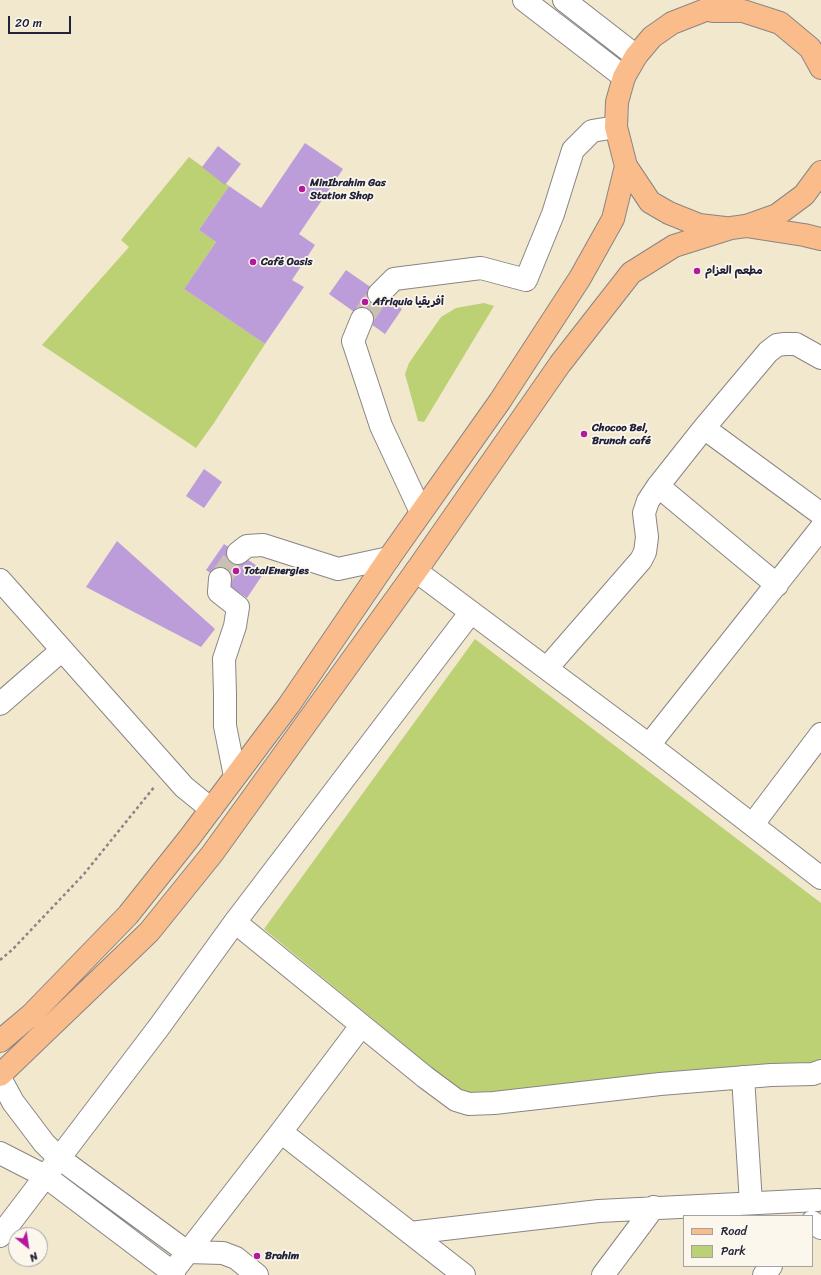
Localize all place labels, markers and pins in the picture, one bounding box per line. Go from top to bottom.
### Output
place label: MinIbrahim Gas Station Shop [310,176,386,202]
marker: MinIbrahim Gas Station Shop [297,184,307,194]
place label: Café Oasis [261,255,313,269]
marker: Café Oasis [248,257,258,267]
place label: مطعم العزام [705,264,763,278]
marker: مطعم العزام [692,266,702,276]
place label: Afriquia أفريقيا [373,295,444,309]
marker: Afriquia أفريقيا [360,297,370,307]
place label: Chocoo Bel, Brunch café [592,421,651,447]
marker: Chocoo Bel, Brunch café [579,429,589,439]
place label: TotalEnergies [244,564,309,578]
marker: TotalEnergies [231,566,241,576]
place label: Brahim [265,1249,299,1263]
marker: Brahim [252,1251,262,1261]

